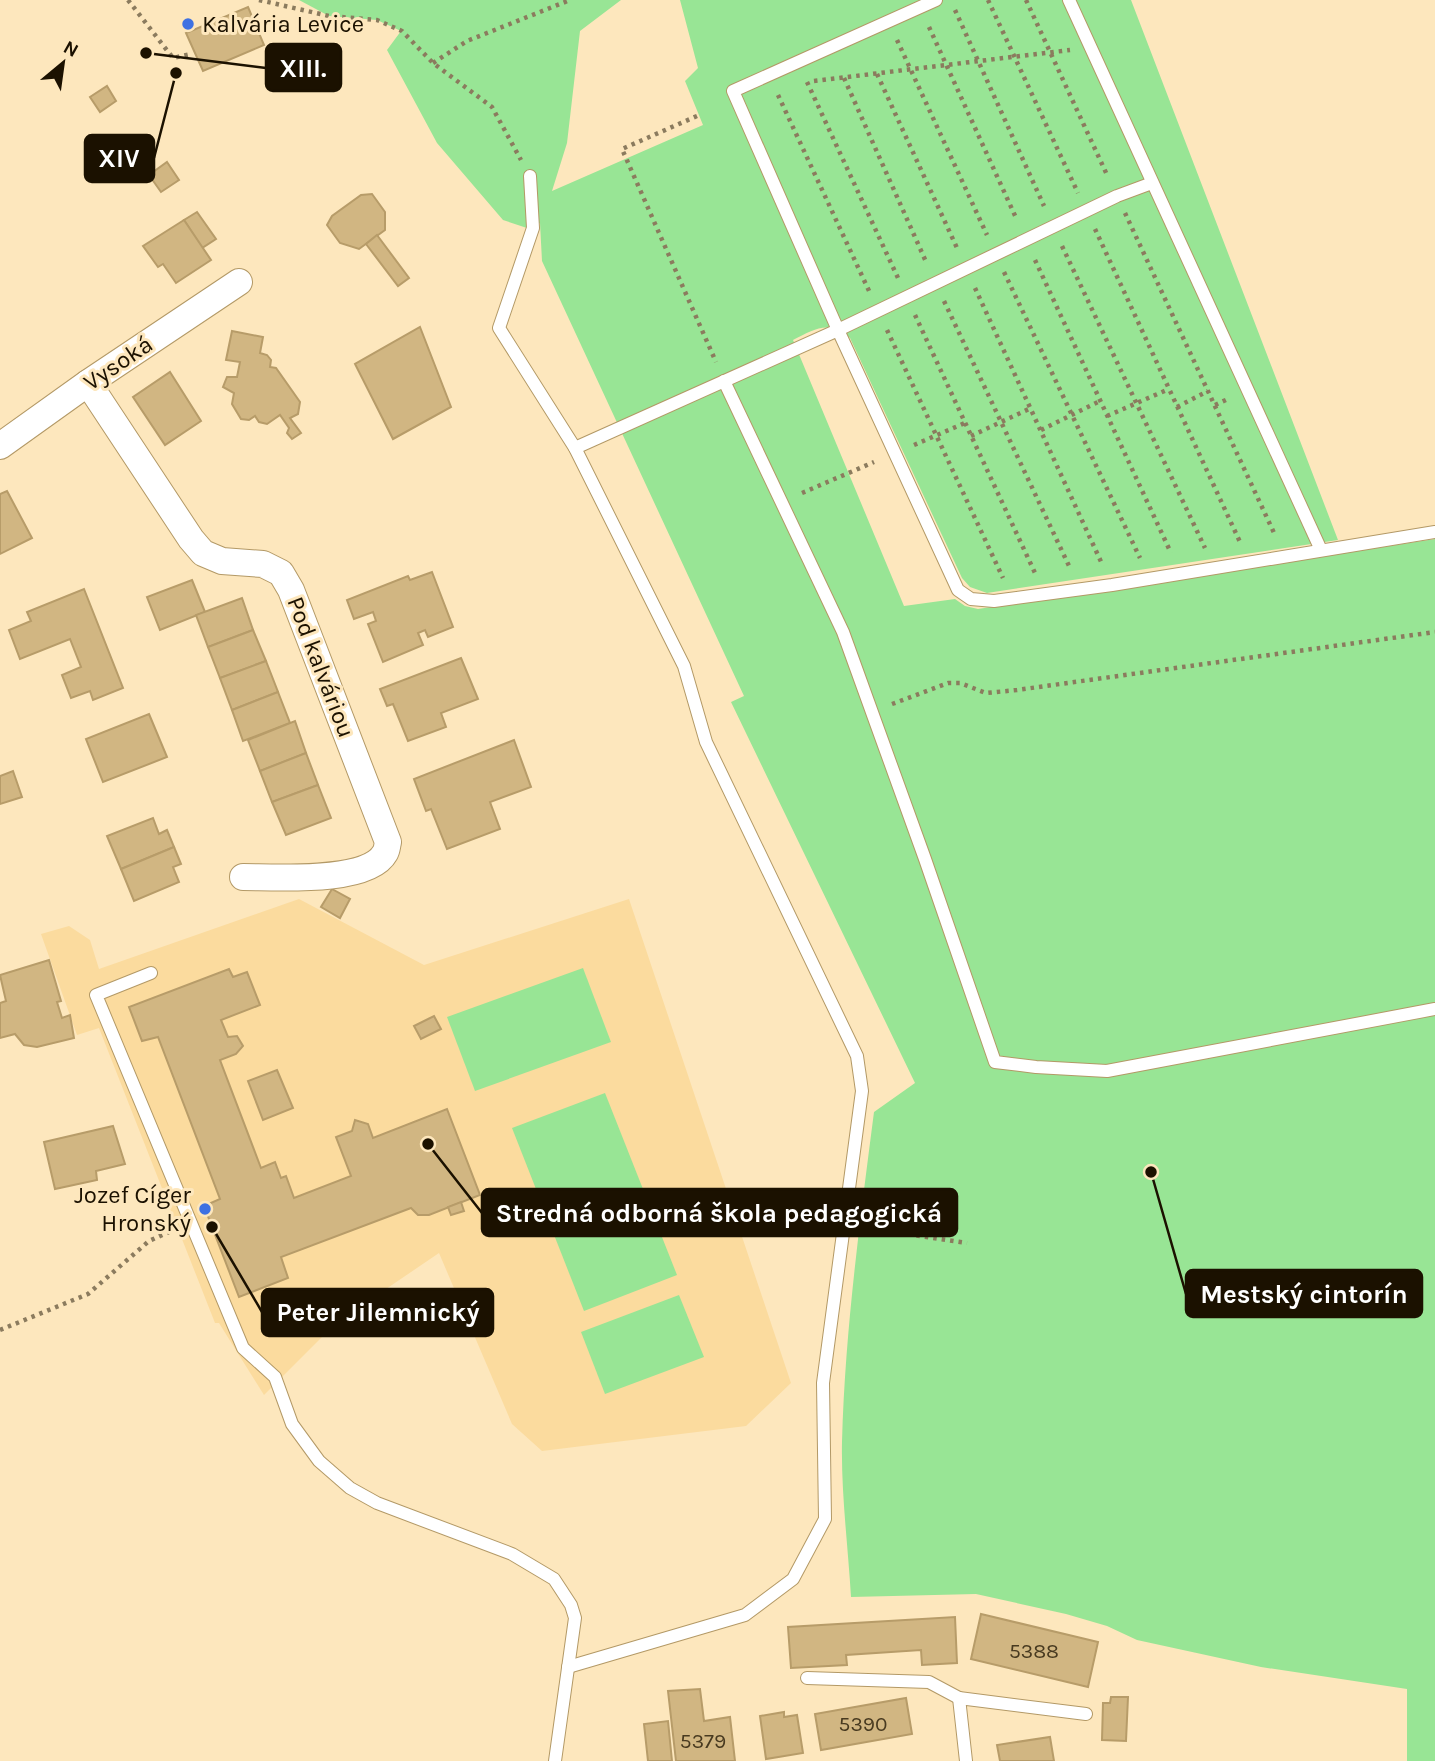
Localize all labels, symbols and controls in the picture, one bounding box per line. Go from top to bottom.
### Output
place label: Kalvária Levice [202,10,364,38]
marker: Kalvária Levice [180,16,196,32]
north arrow [28,28,98,98]
text: N [59,36,82,62]
callout: XIII. [266,44,341,91]
text: XIII. [279,53,327,84]
callout: XIV [85,135,154,182]
text: XIV [98,143,140,174]
street label: Vysoká [78,330,158,396]
street label: Pod kalváriou [281,593,361,741]
place label: Jozef Cíger Hronský [74,1181,191,1237]
callout: Stredná odborná škola pedagogická [482,1189,957,1236]
text: Stredná odborná škola pedagogická [496,1198,942,1229]
marker: Jozef Cíger Hronský [197,1201,213,1217]
callout: Mestský cintorín [1186,1270,1422,1317]
text: Mestský cintorín [1200,1279,1408,1310]
callout: Peter Jilemnický [262,1289,493,1336]
text: Peter Jilemnický [276,1297,480,1328]
house number: 5388 [1009,1639,1059,1663]
house number: 5390 [839,1712,887,1736]
house number: 5379 [680,1729,726,1753]

